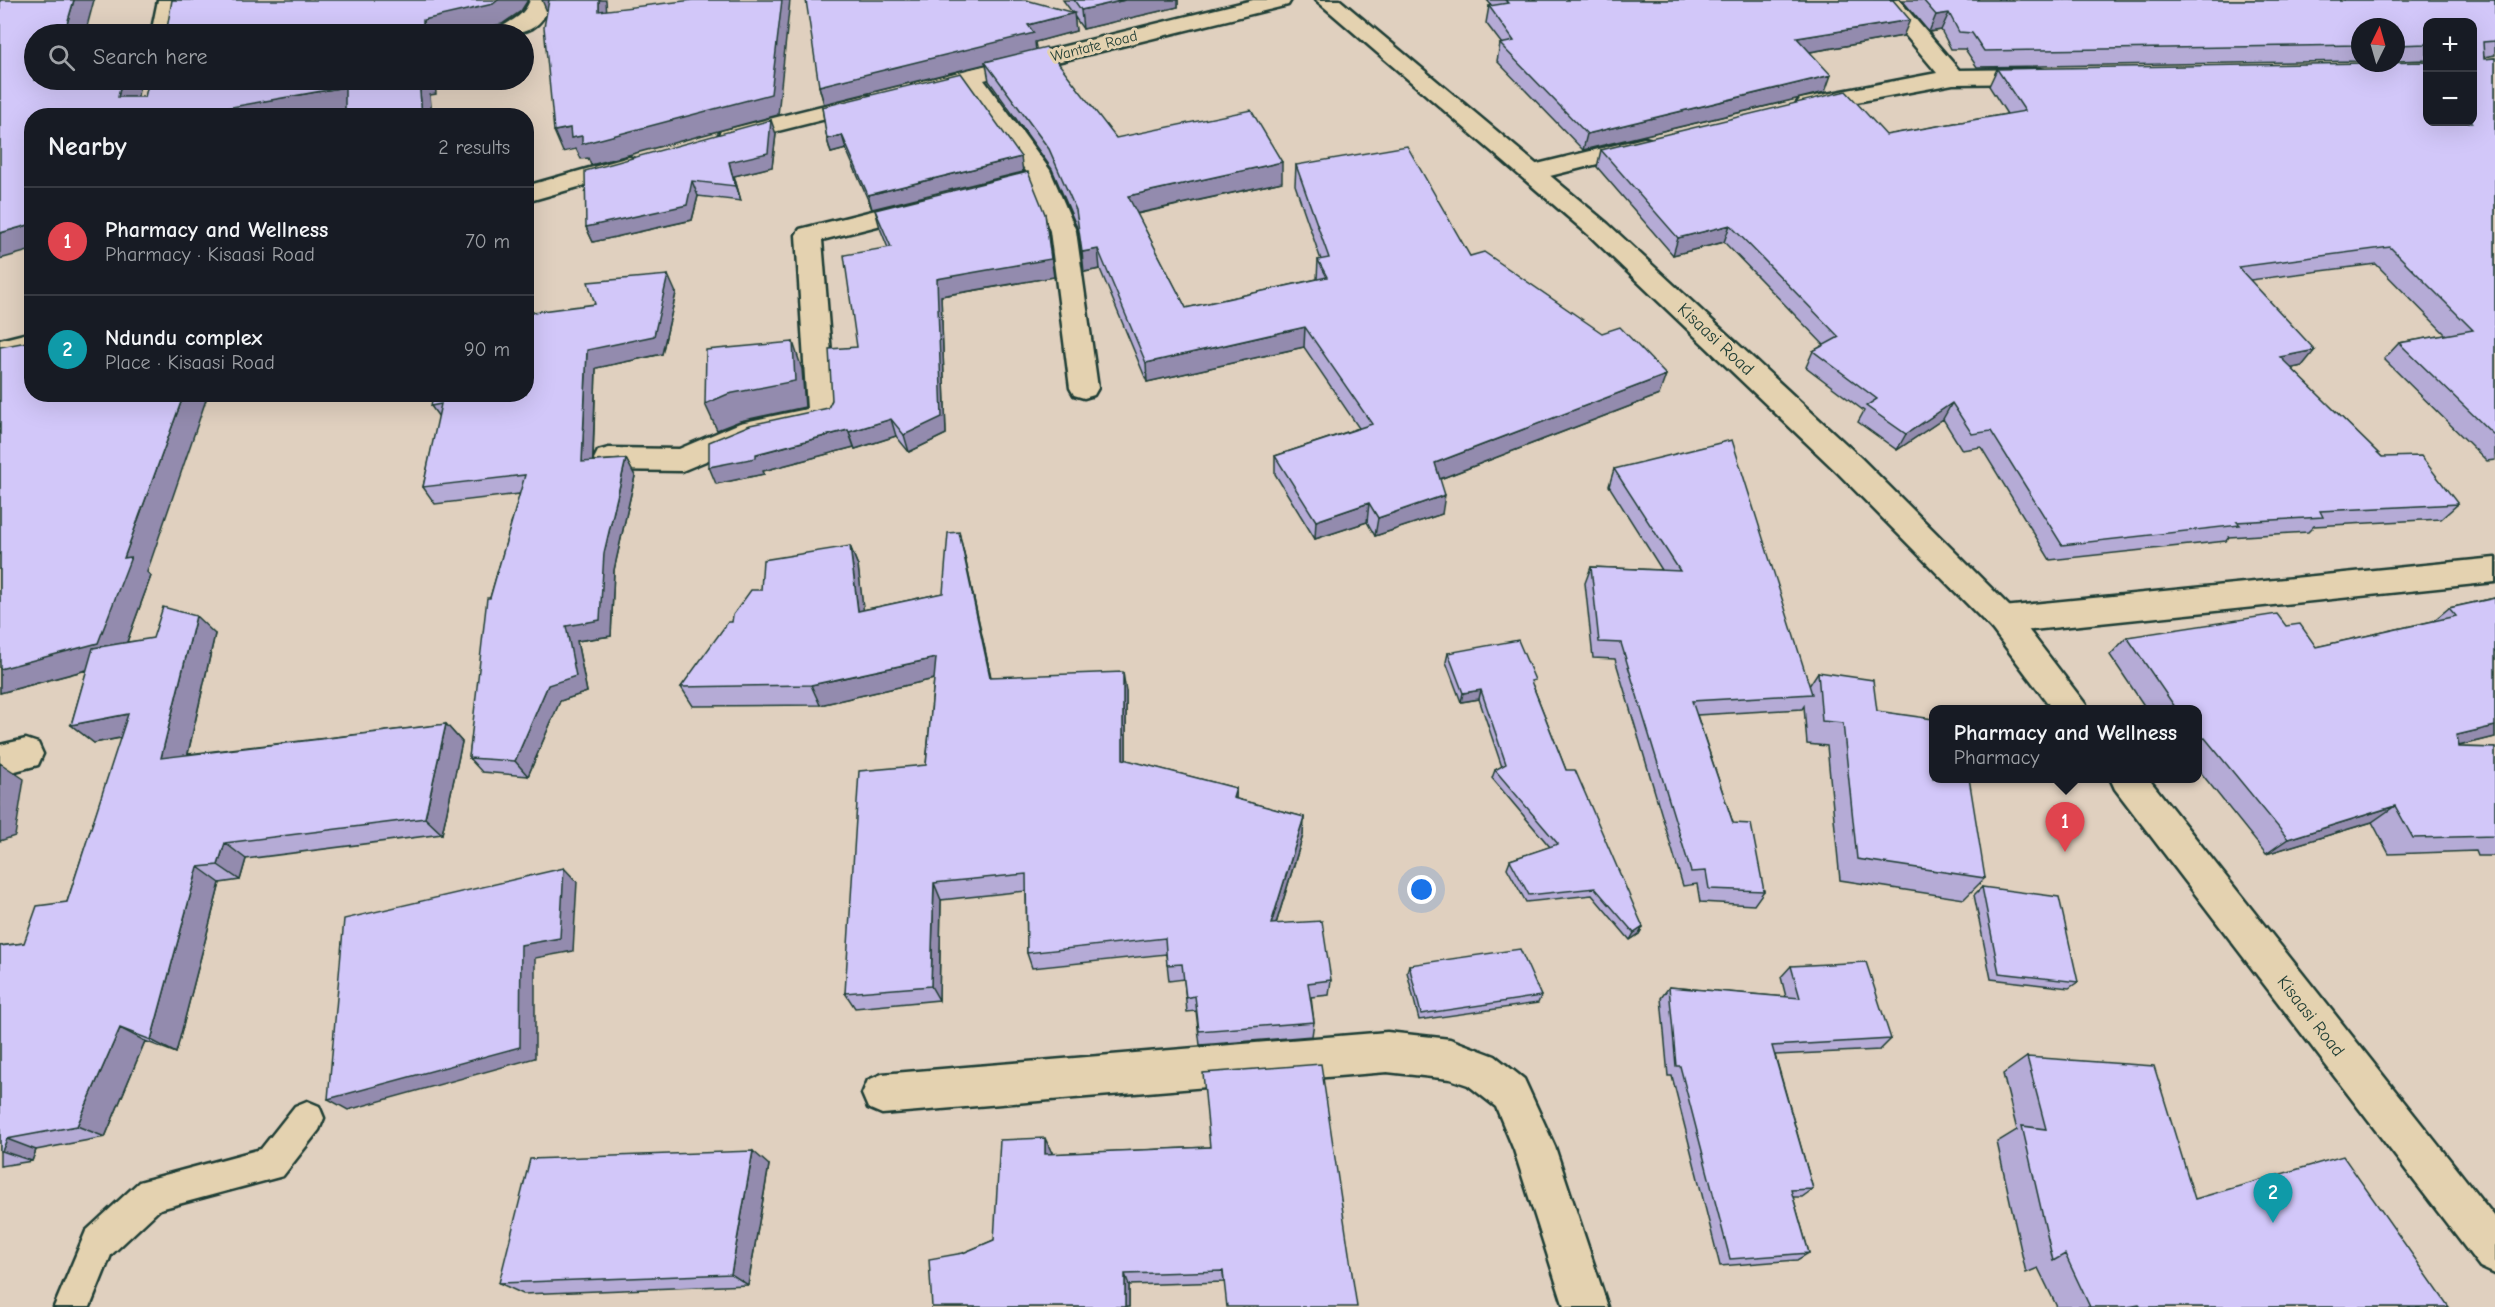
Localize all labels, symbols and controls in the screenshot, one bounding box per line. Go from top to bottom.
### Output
north arrow [2351,18,2405,72]
map controls [2423,18,2477,126]
button: + [2423,18,2477,72]
search box [24,24,534,90]
street label: Wantate Road [1049,27,1139,65]
icon: search [45,41,78,74]
text: Search here [93,44,208,70]
button: − [2423,72,2477,126]
text: Nearby [48,132,127,162]
text: 2 results [438,136,510,159]
text: Pharmacy and Wellness [105,217,328,243]
text: 1 [64,230,71,253]
text: 70 m [465,230,510,253]
text: Pharmacy · Kisaasi Road [105,243,315,266]
street label: Kisaasi Road [1673,299,1758,380]
text: Ndundu complex [105,325,262,351]
text: 2 [63,338,72,361]
text: 90 m [464,338,510,361]
text: Place · Kisaasi Road [105,351,275,374]
popup [1929,705,2202,783]
text: Pharmacy and Wellness [1954,720,2177,746]
text: Pharmacy [1954,746,2039,769]
pin: 1 [2046,802,2084,852]
your location [1407,875,1436,904]
street label: Kisaasi Road [2273,972,2349,1061]
pin: 2 [2254,1174,2292,1223]

